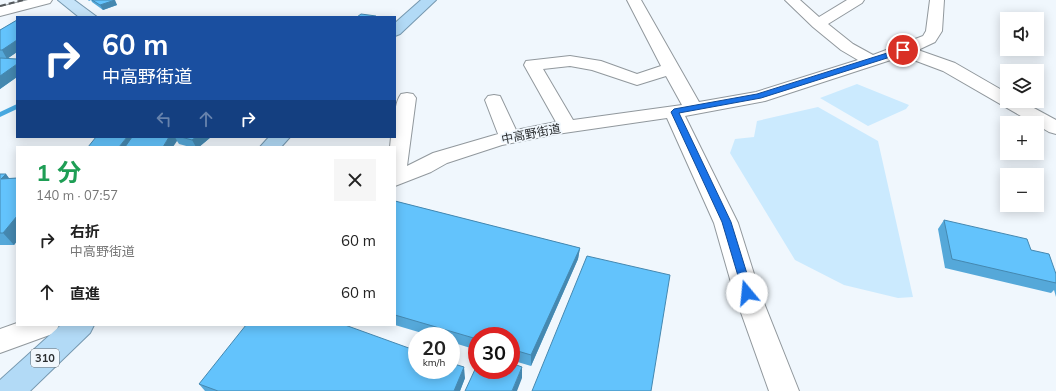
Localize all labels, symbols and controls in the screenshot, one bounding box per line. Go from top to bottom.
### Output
map controls [1000,12,1044,212]
button: sound [1000,12,1044,56]
text: 60 m [102,27,168,62]
icon: right [36,32,88,84]
pin [886,33,920,67]
icon: arrive [892,39,914,61]
button: layers [1000,64,1044,108]
text: 中高野街道 [102,65,192,88]
icon: left [153,108,175,130]
icon: ahead [195,108,217,130]
icon: right [237,108,259,130]
button: + [1000,116,1044,160]
street label: 中高野街道 [500,120,562,147]
text: 1 分 [36,157,81,187]
button: close [334,159,376,201]
button: − [1000,168,1044,212]
text: 140 m · 07:57 [36,187,118,203]
text: 右折 [70,222,100,241]
icon: right [36,229,58,251]
text: 60 m [341,231,376,250]
text: 中高野街道 [70,243,135,259]
position arrow [726,272,768,314]
icon: ahead [36,281,58,303]
text: 60 m [341,283,376,302]
text: 直進 [70,284,100,303]
speed limit sign: 30 [468,327,520,379]
text: 20 [422,335,446,360]
road number: 310 [31,349,59,367]
text: km/h [423,356,445,369]

